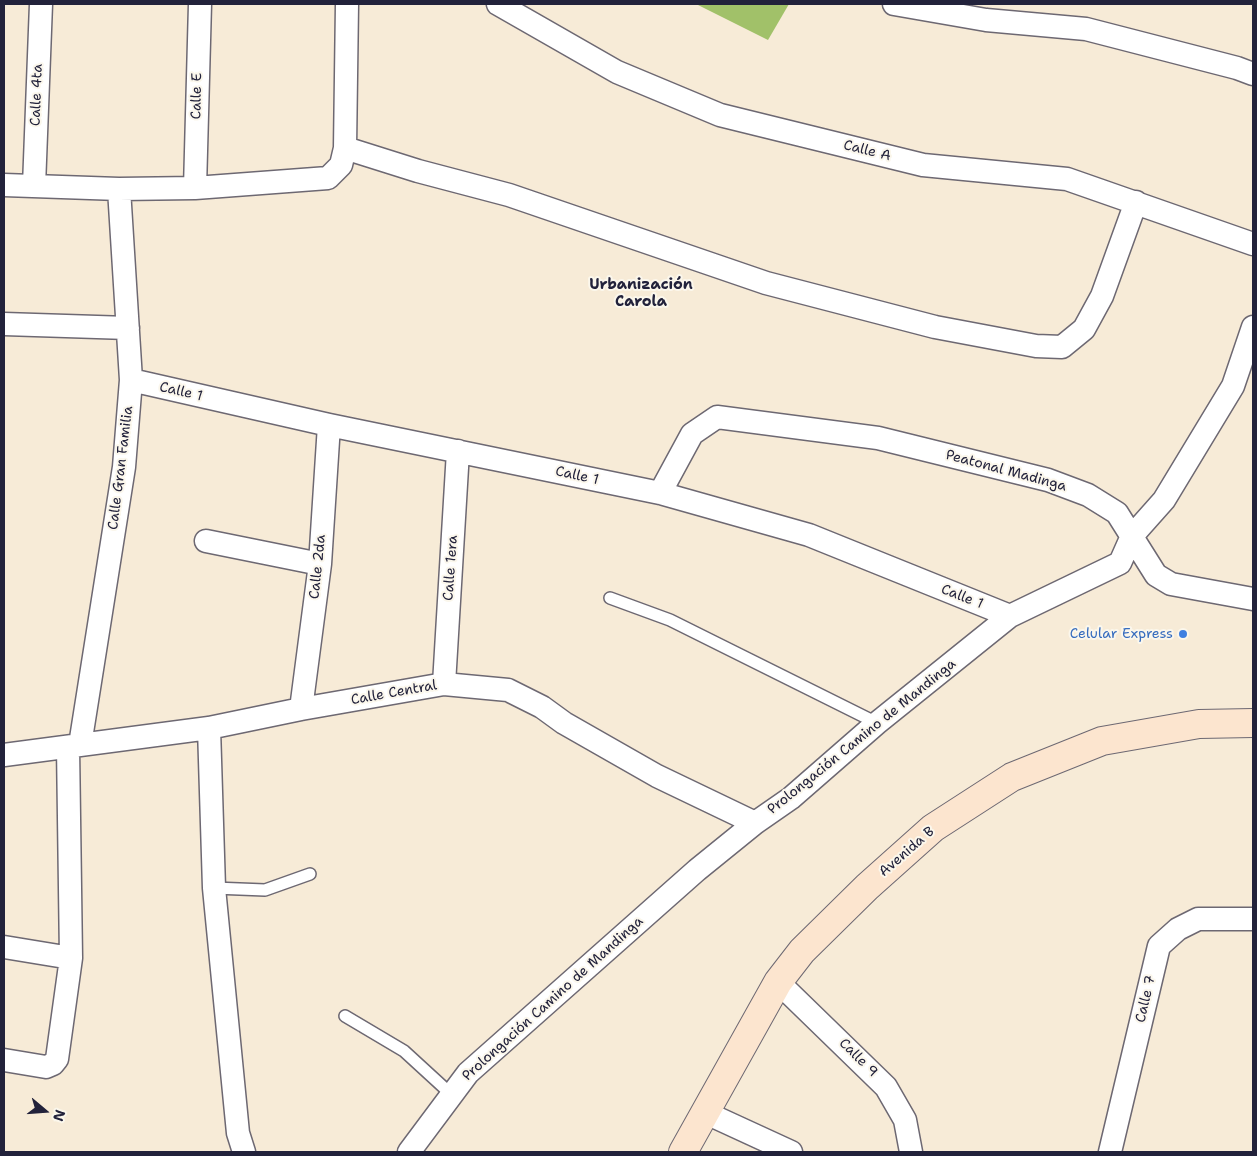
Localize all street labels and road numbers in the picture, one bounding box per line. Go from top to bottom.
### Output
street label: Calle 4ta [28,64,46,126]
street label: Calle E [188,72,206,120]
street label: Calle A [842,137,892,165]
street label: Calle 1 [158,379,204,405]
street label: Calle Gran Familia [105,405,137,531]
street label: Peatonal Madinga [944,447,1068,495]
street label: Calle 1 [554,463,600,489]
street label: Calle 2da [306,534,330,600]
street label: Calle 1era [440,535,462,601]
street label: Calle 1 [939,581,985,613]
street label: Prolongación Camino de Mandinga [764,656,960,818]
street label: Calle Central [350,677,438,709]
street label: Avenida B [876,823,938,881]
street label: Prolongación Camino de Mandinga [459,913,647,1085]
street label: Calle 7 [1132,974,1160,1024]
street label: Calle 9 [835,1035,881,1081]

